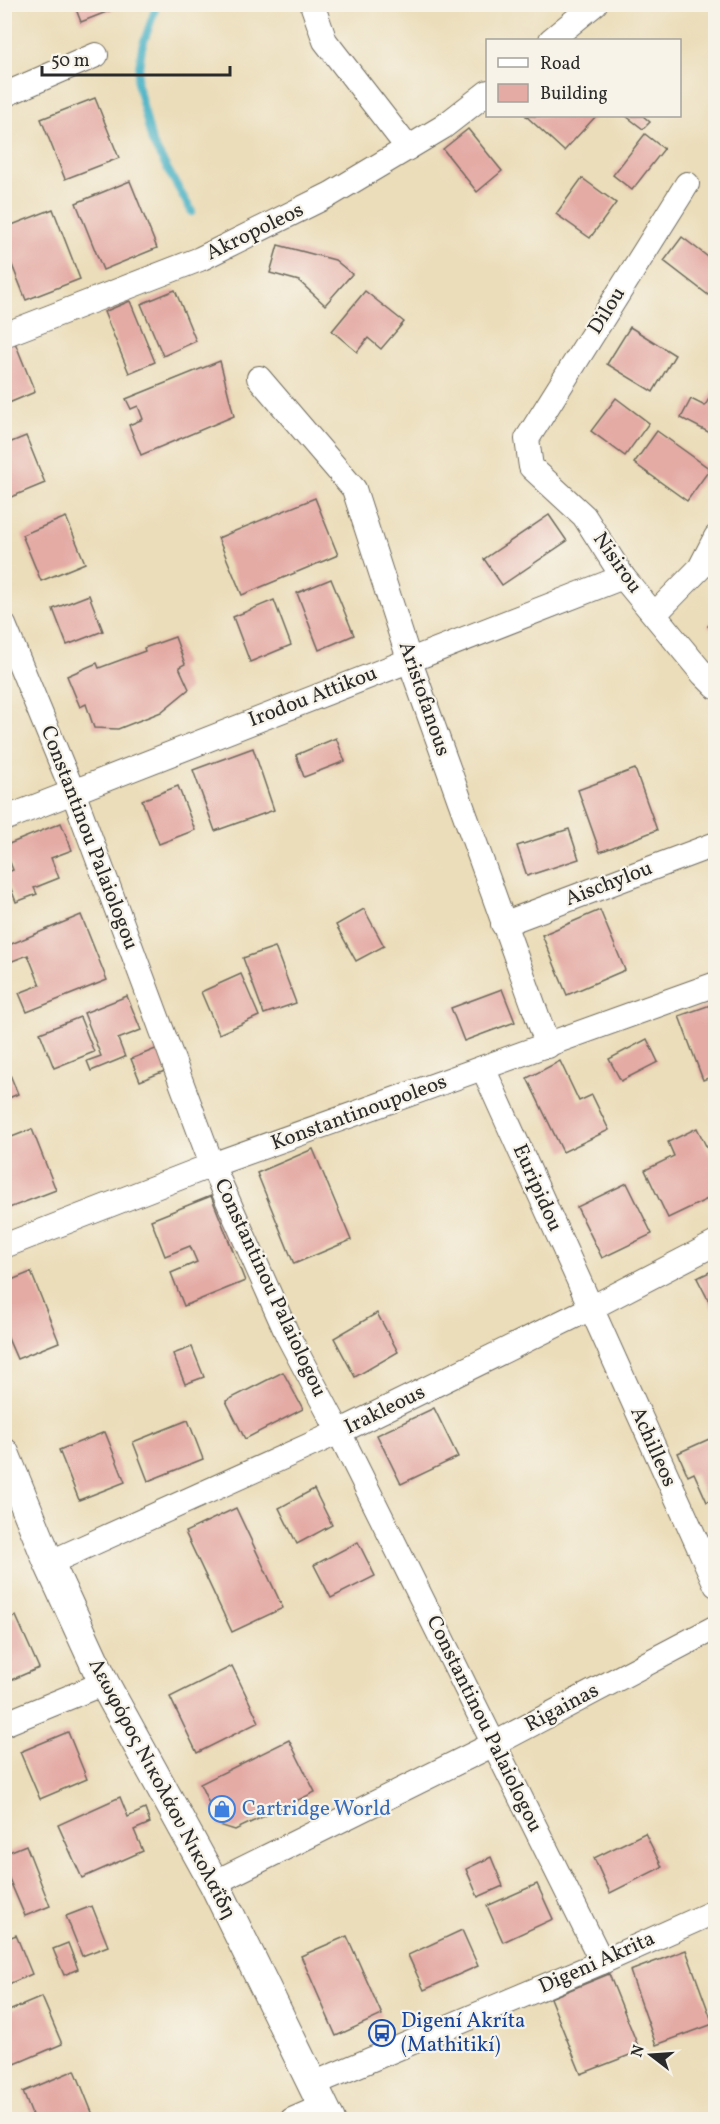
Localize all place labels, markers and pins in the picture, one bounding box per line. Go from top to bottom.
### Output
shop icon: Cartridge World [207,1794,237,1824]
place label: Cartridge World [242,1795,391,1824]
place label: Digení Akríta (Mathitikí) [401,2007,526,2060]
bus stop icon: Digení Akríta (Mathitikí) [367,2018,397,2048]

